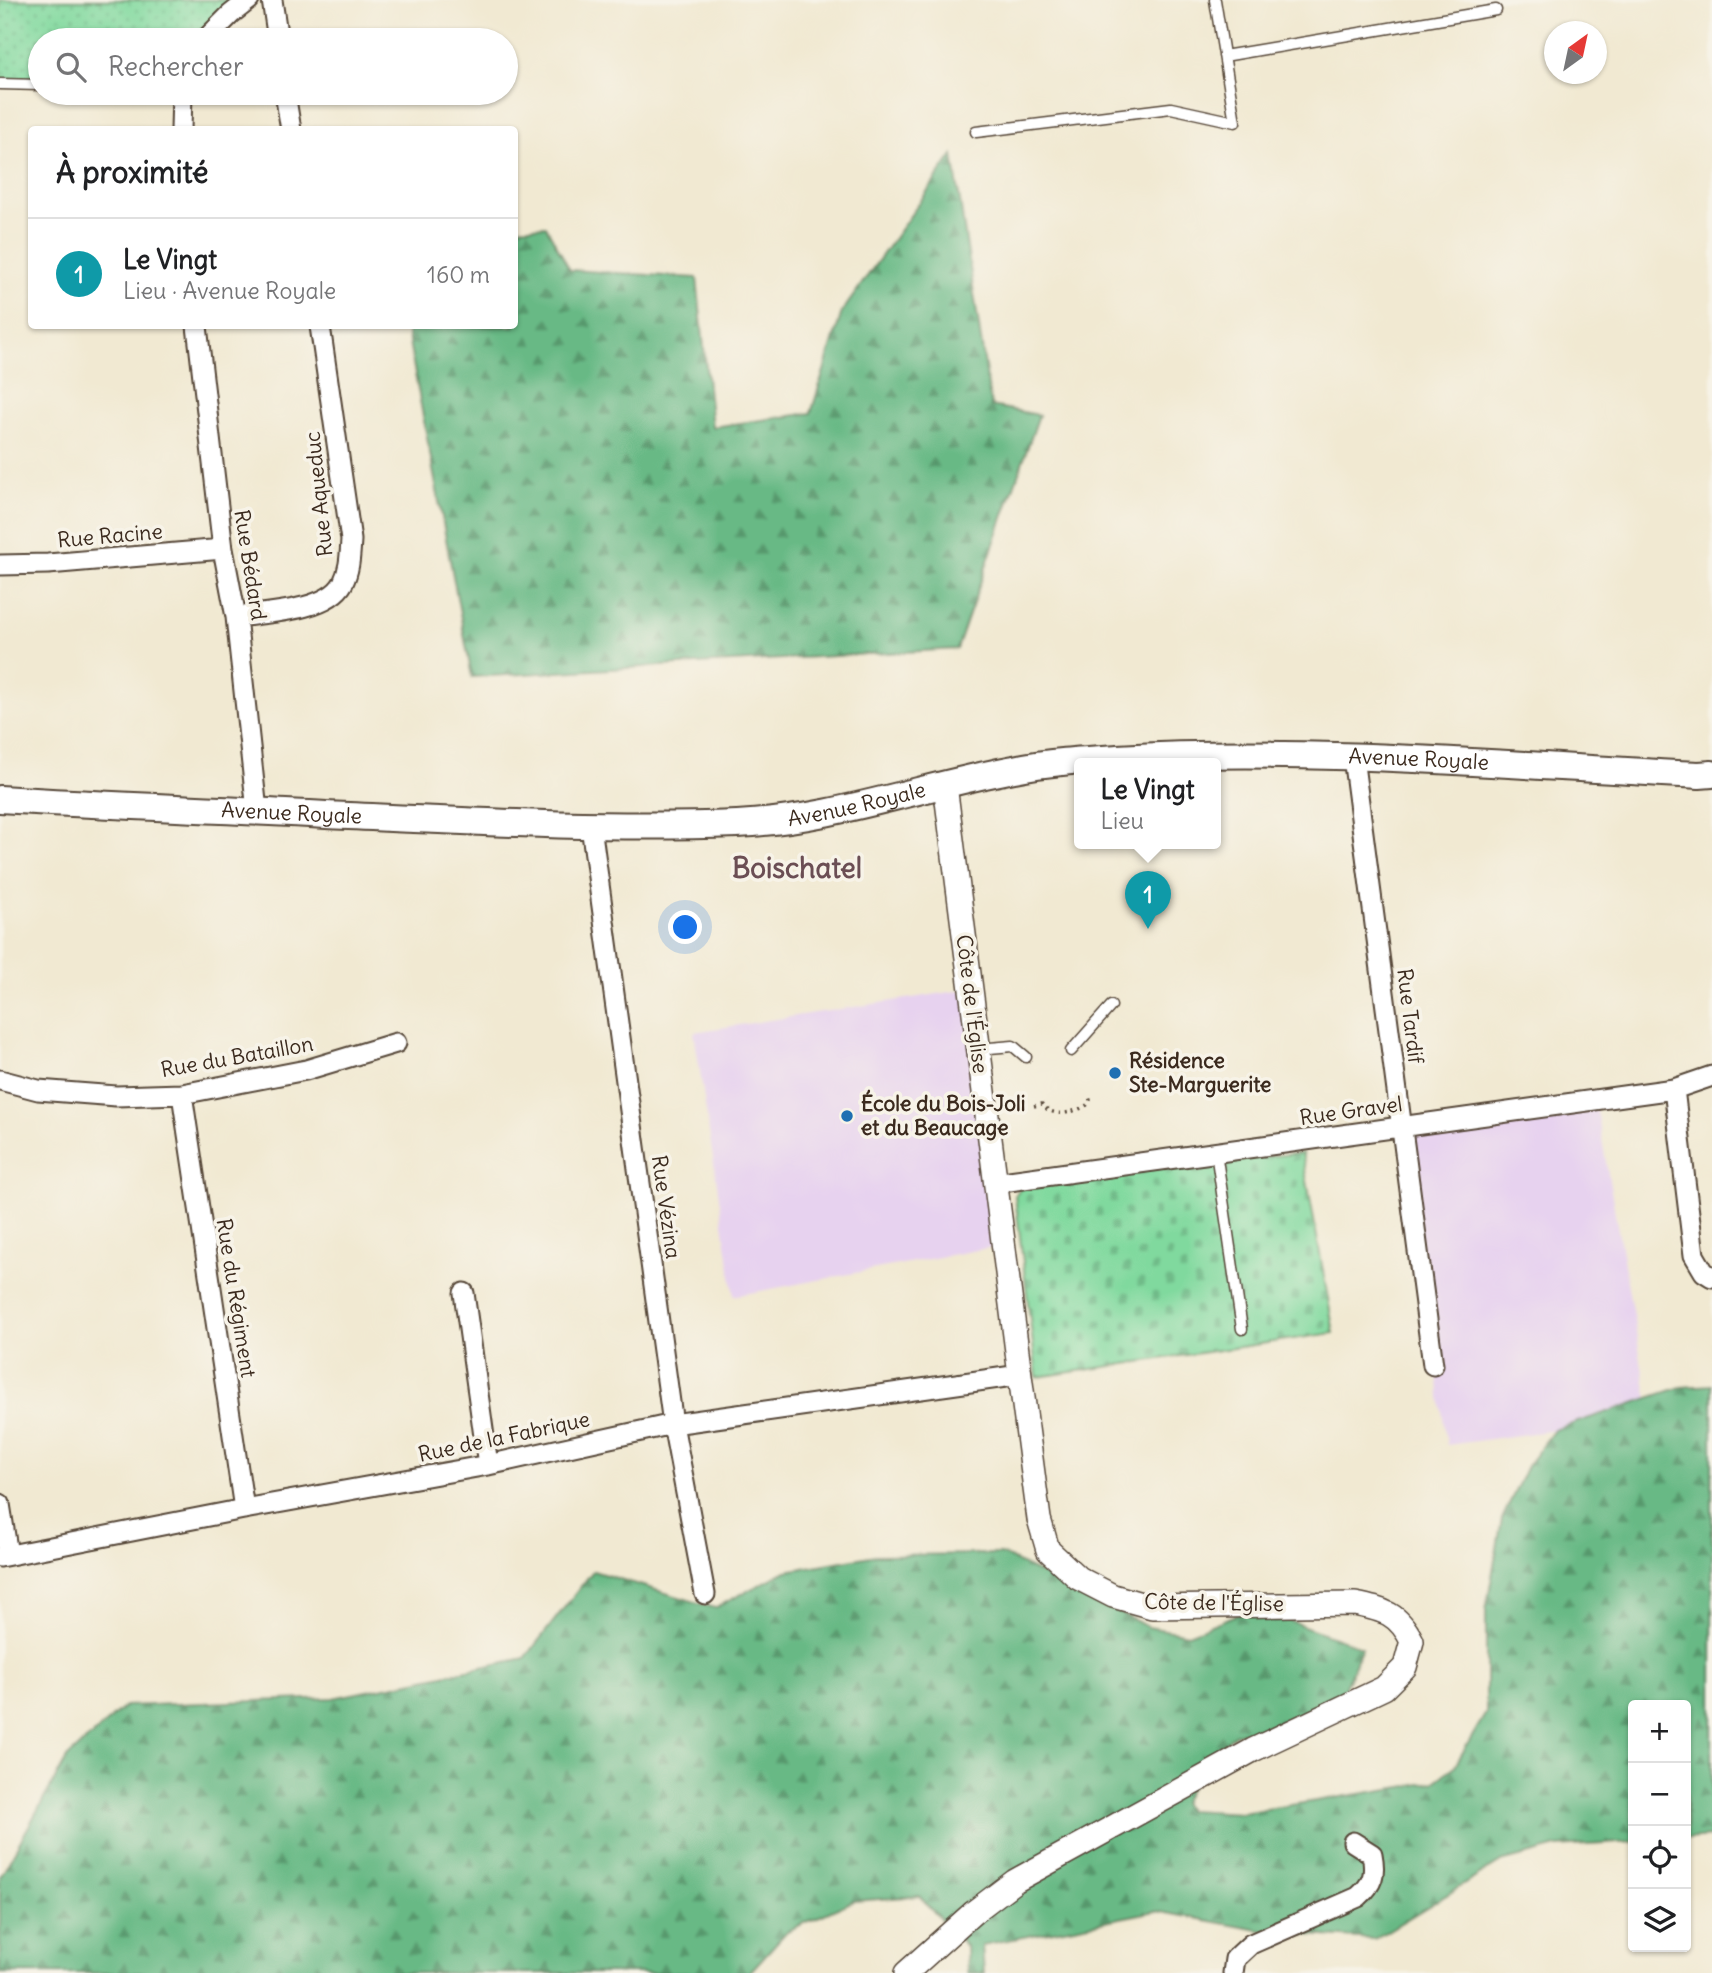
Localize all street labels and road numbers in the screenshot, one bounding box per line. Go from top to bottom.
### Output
street label: Rue Aqueduc [299,430,338,558]
street label: Rue Bédard [228,508,273,622]
street label: Rue Racine [56,517,164,554]
street label: Avenue Royale [1348,742,1490,776]
street label: Avenue Royale [786,776,928,832]
street label: Avenue Royale [221,796,362,830]
street label: Côte de l'Église [951,933,994,1075]
street label: Rue Tardif [1391,967,1430,1066]
street label: Rue du Bataillon [159,1030,315,1083]
street label: Rue Gravel [1298,1090,1404,1131]
street label: Rue Vézina [646,1153,687,1260]
street label: Rue du Régiment [211,1216,262,1379]
street label: Rue de la Fabrique [416,1405,592,1468]
street label: Côte de l'Église [1144,1588,1284,1617]

